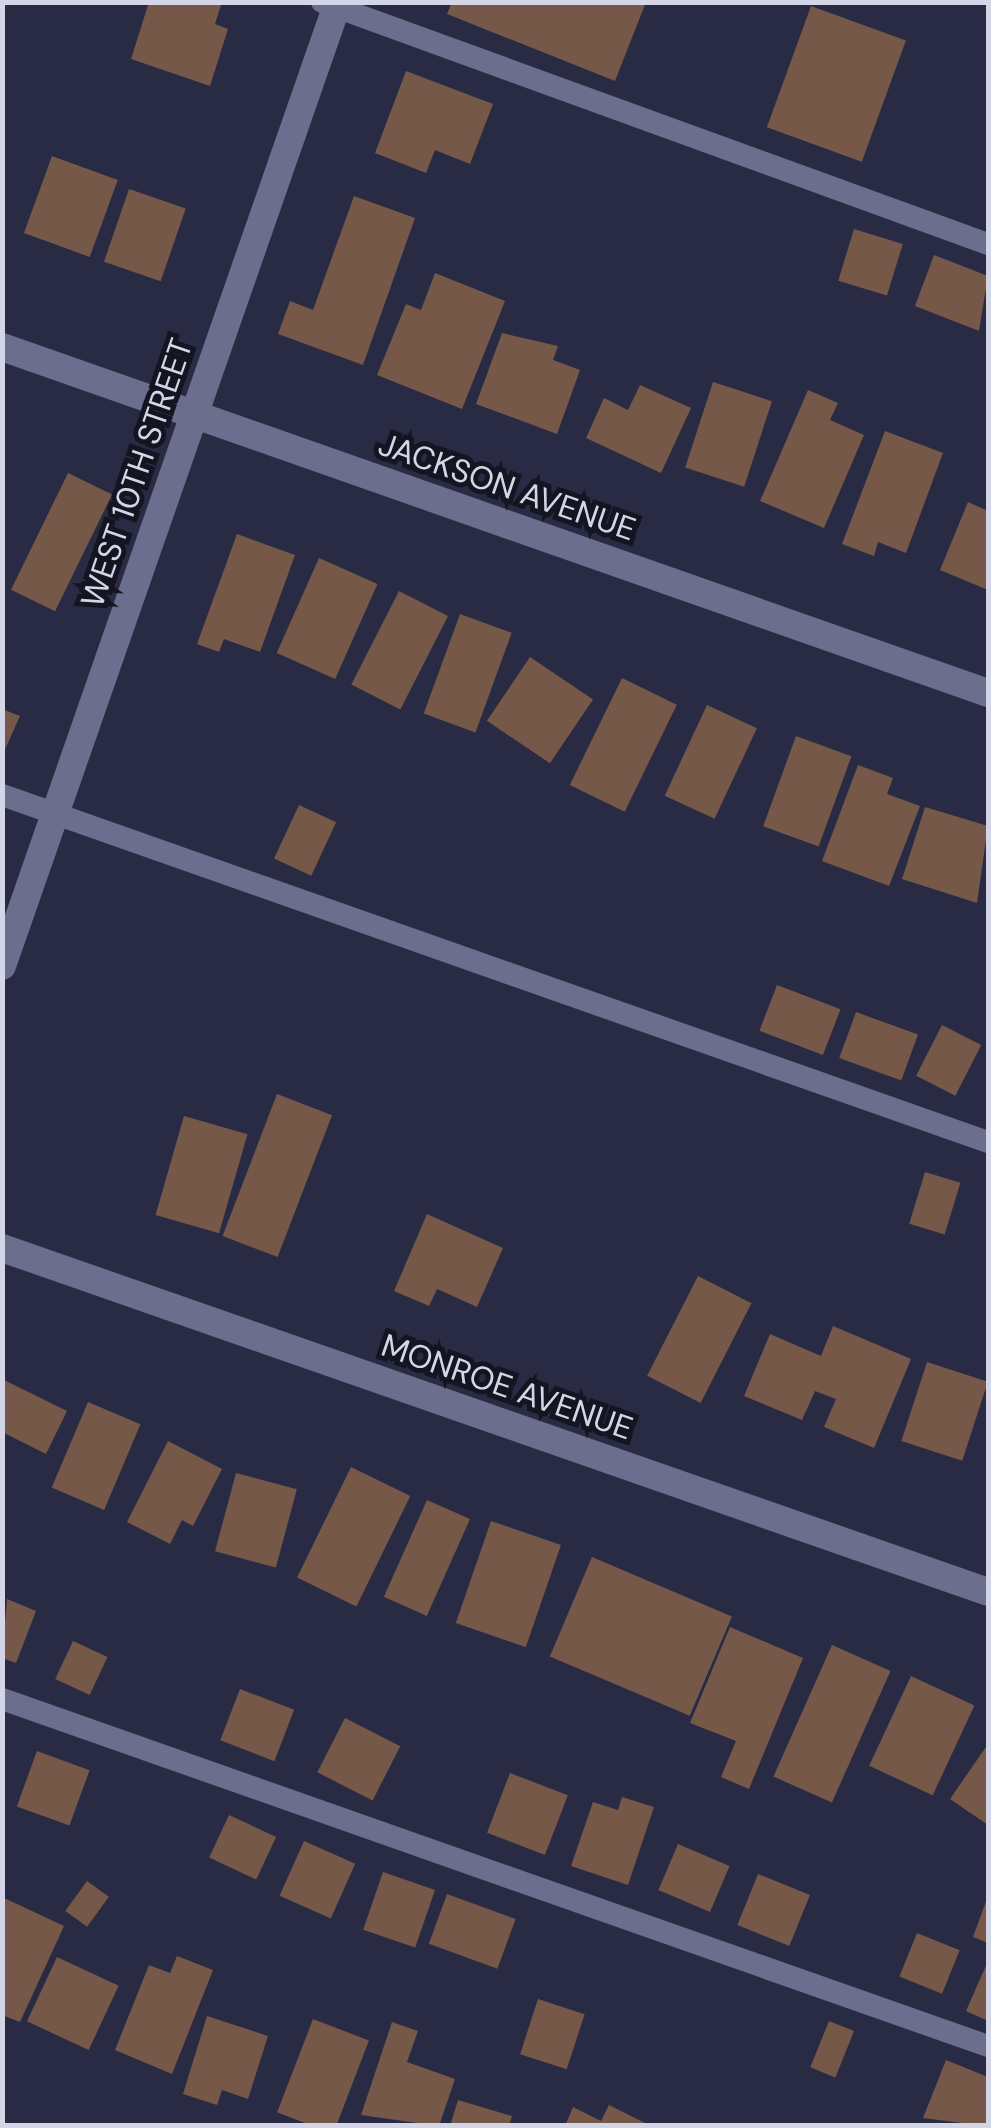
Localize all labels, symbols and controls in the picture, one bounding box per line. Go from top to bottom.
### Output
street label: WEST 10TH STREET [73,334,201,612]
street label: JACKSON AVENUE [373,425,641,549]
street label: MONROE AVENUE [376,1326,638,1448]

